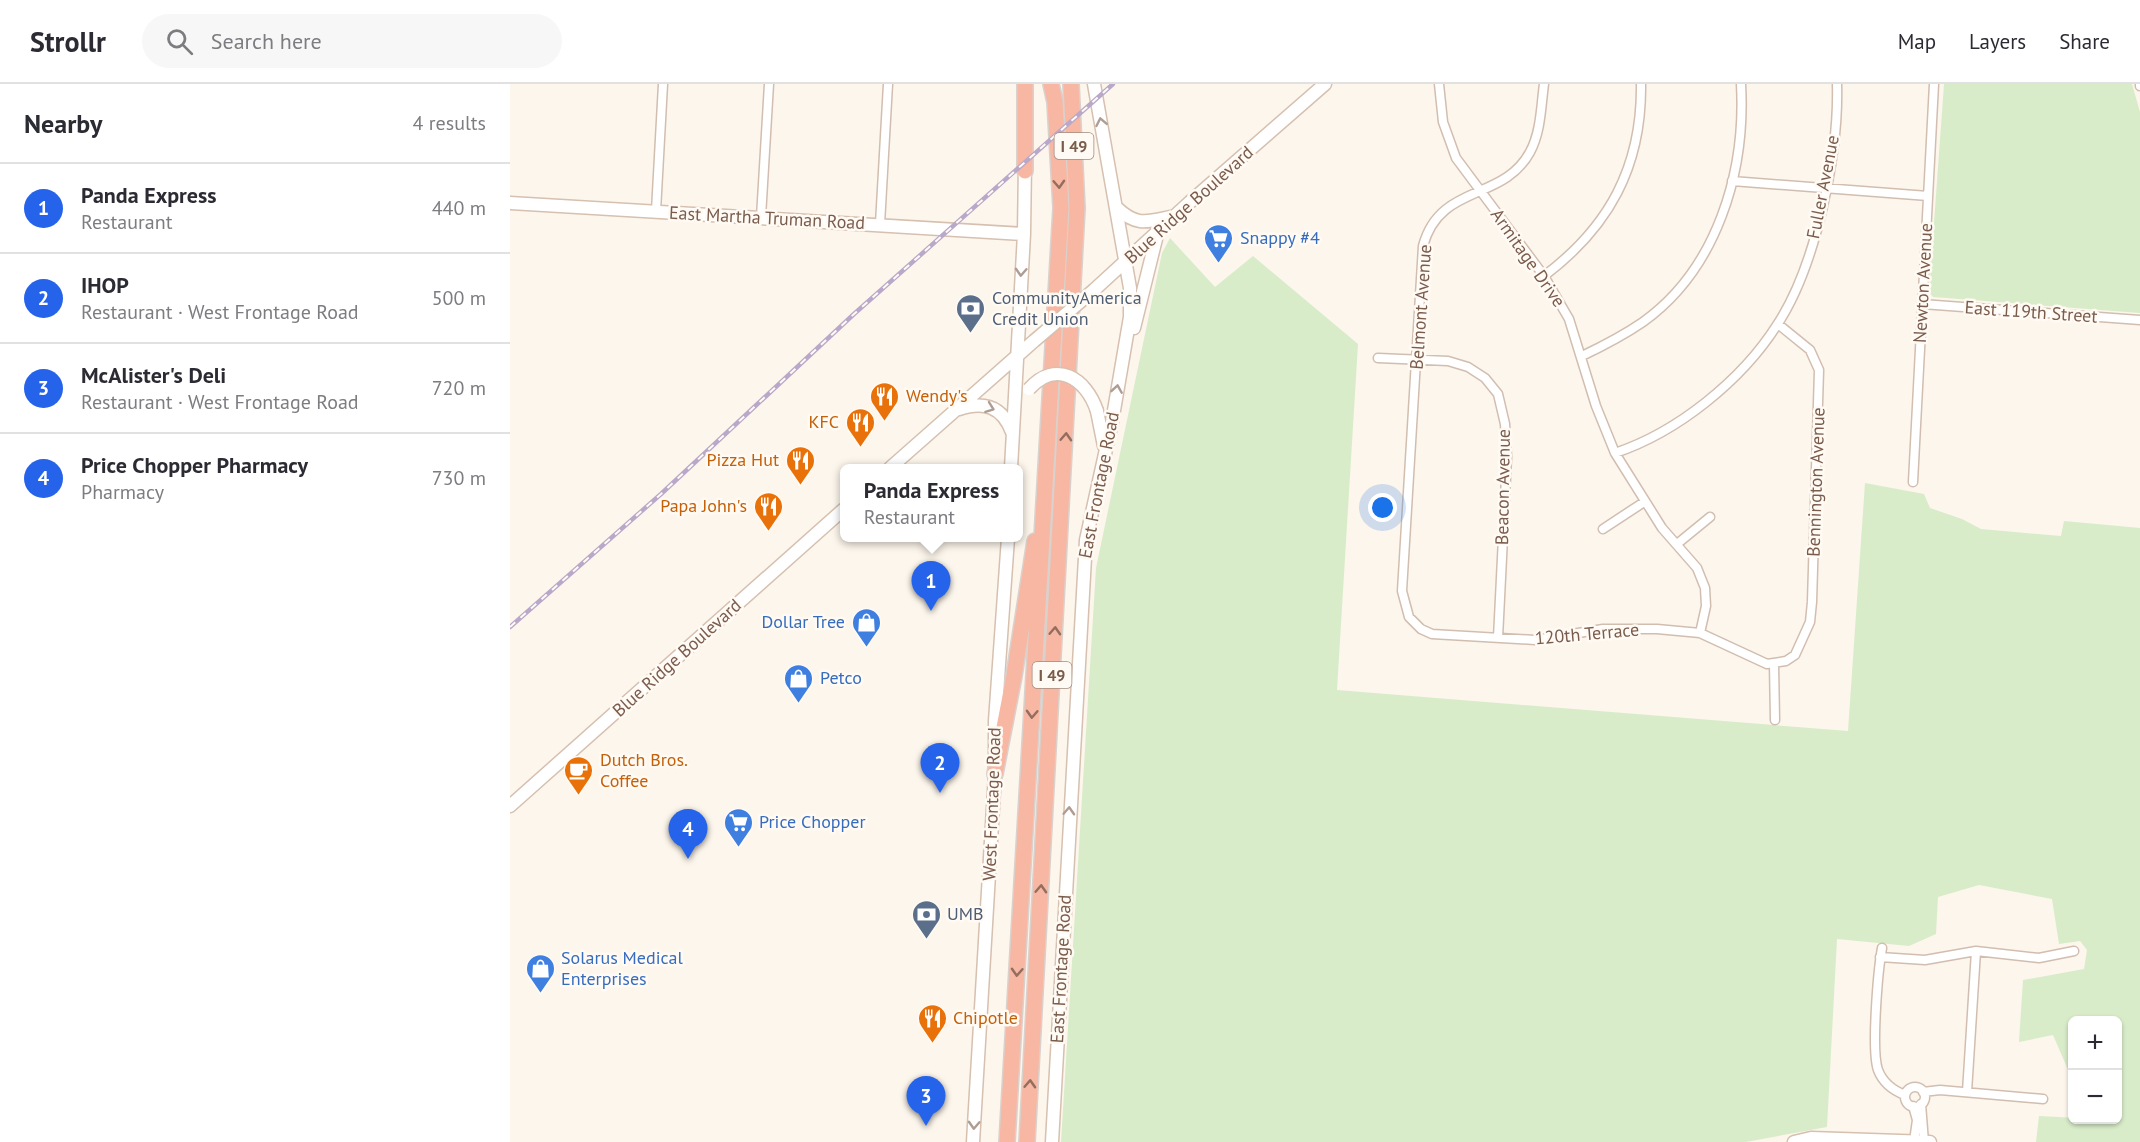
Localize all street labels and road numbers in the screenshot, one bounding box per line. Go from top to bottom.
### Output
road number: I 49 [1054,133,1094,159]
street label: Fuller Avenue [1801,133,1844,241]
street label: Blue Ridge Boulevard [1119,141,1258,269]
street label: East Martha Truman Road [668,201,866,234]
street label: Armitage Drive [1486,204,1571,311]
street label: Newton Avenue [1908,222,1937,344]
street label: Belmont Avenue [1405,244,1436,370]
street label: East 119th Street [1964,295,2098,328]
street label: Bennington Avenue [1801,407,1830,557]
street label: East Frontage Road [1073,410,1124,560]
street label: Beacon Avenue [1490,429,1515,545]
street label: Blue Ridge Boulevard [607,594,746,722]
street label: 120th Terrace [1534,617,1640,650]
road number: I 49 [1032,662,1072,688]
street label: West Frontage Road [977,727,1006,881]
street label: East Frontage Road [1045,894,1076,1044]

